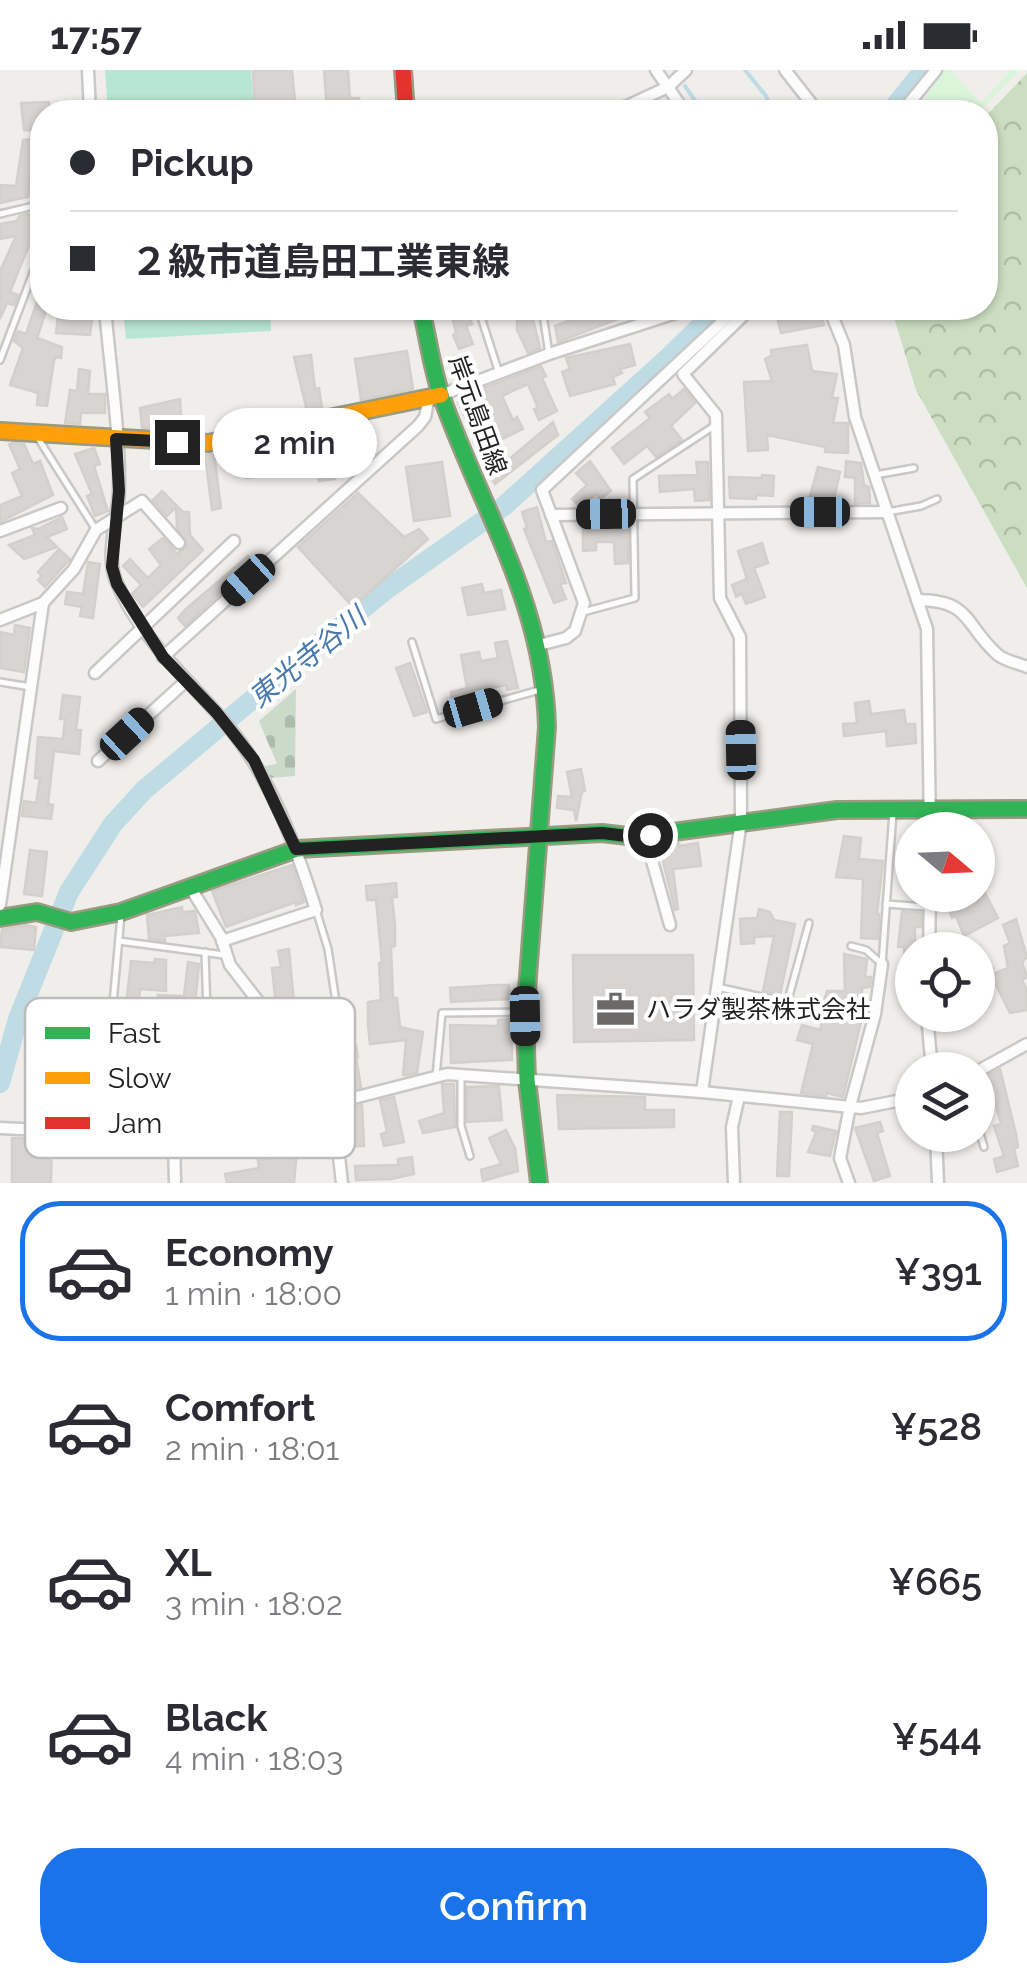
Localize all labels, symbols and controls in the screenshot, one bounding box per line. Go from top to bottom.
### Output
text: 17:57 [50,13,142,58]
text: Pickup [130,140,254,185]
text: ２級市道島田工業東線 [130,239,510,284]
street label: 岸元島田線 [443,351,513,479]
callout: 2 min [212,407,377,477]
route end [155,420,200,465]
text: 2 min [254,424,335,461]
car [790,497,850,527]
car [576,498,636,530]
car [216,549,280,611]
water label: 東光寺谷川 [243,599,374,714]
car [440,685,506,731]
car [95,703,159,765]
car [725,720,757,780]
north arrow [895,812,995,912]
map controls [895,812,995,1152]
route start [628,813,673,858]
button: locate [895,932,995,1032]
car [509,986,541,1046]
office icon: ハラダ製茶株式会社 [595,988,637,1030]
place label: ハラダ製茶株式会社 [646,994,871,1024]
legend [25,998,355,1158]
text: Fast [108,1017,161,1050]
button: layers [895,1052,995,1152]
text: Slow [108,1062,172,1095]
text: Jam [108,1107,162,1140]
icon: car [45,1226,135,1316]
text: Economy [165,1230,334,1275]
text: ¥391 [894,1249,982,1294]
text: 1 min · 18:00 [165,1275,342,1312]
icon: car [45,1381,135,1471]
text: Comfort [165,1385,315,1430]
text: ¥528 [891,1404,982,1449]
text: 2 min · 18:01 [165,1430,339,1467]
icon: car [45,1536,135,1626]
text: XL [165,1540,212,1585]
text: ¥665 [888,1559,982,1604]
text: 3 min · 18:02 [165,1585,343,1622]
icon: car [45,1691,135,1781]
text: Black [165,1695,267,1740]
text: ¥544 [892,1714,982,1759]
text: 4 min · 18:03 [165,1740,343,1777]
button: Confirm [40,1848,987,1963]

